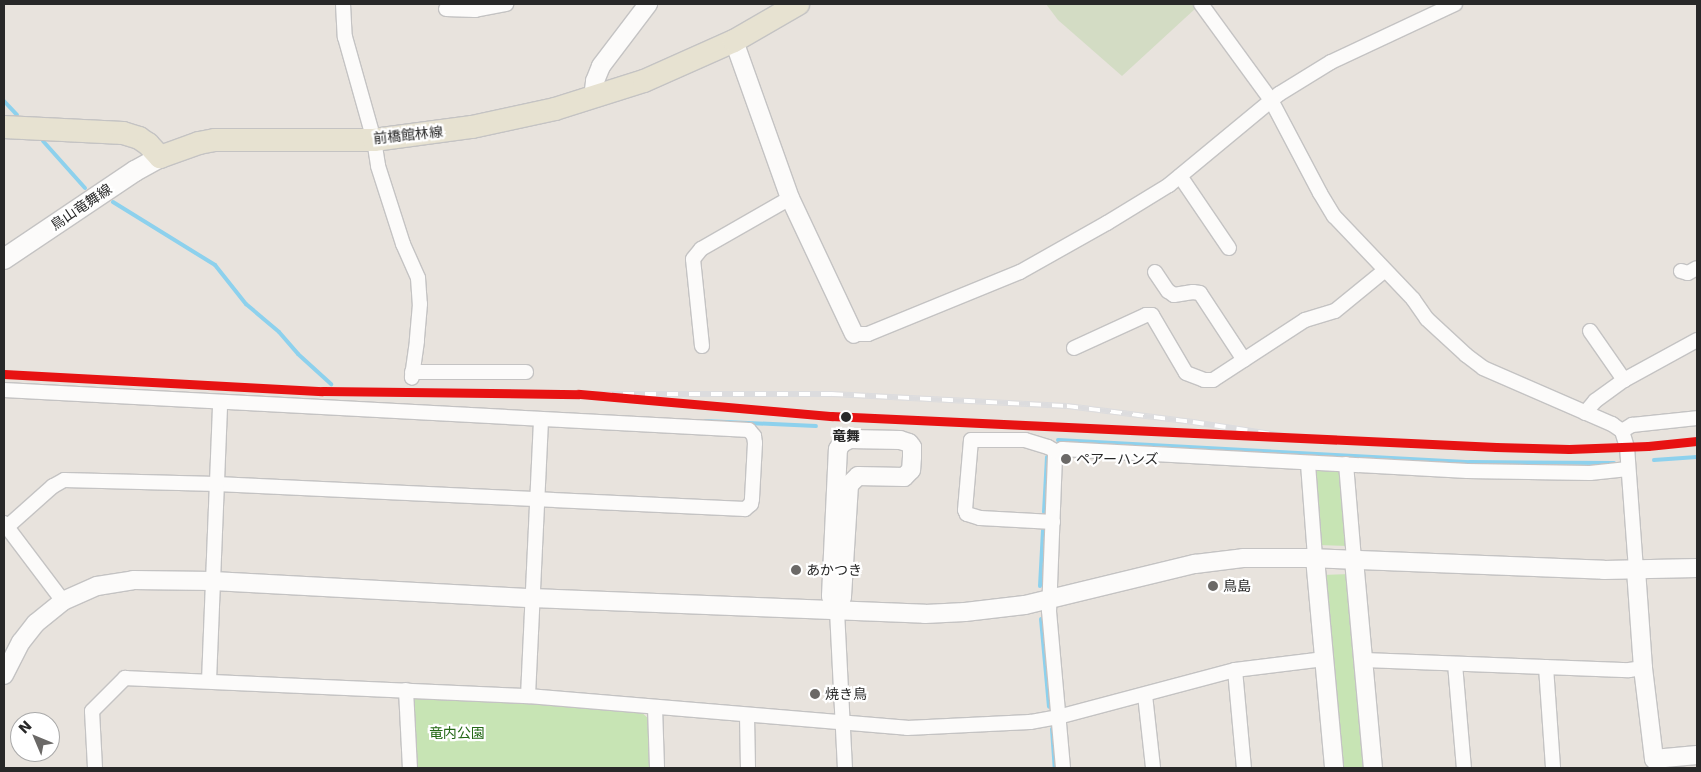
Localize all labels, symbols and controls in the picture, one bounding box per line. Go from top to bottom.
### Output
street label: 前橋館林線 [372,123,444,147]
street label: 鳥山竜舞線 [47,180,115,234]
marker: 竜舞 [837,408,855,426]
place label: 竜舞 [832,428,860,444]
place label: ペアーハンズ [1076,451,1159,467]
marker: ペアーハンズ [1060,453,1072,465]
place label: あかつき [806,562,862,578]
marker: あかつき [790,564,802,576]
place label: 鳥島 [1223,578,1251,594]
marker: 鳥島 [1207,580,1219,592]
place label: 焼き鳥 [825,686,867,702]
marker: 焼き鳥 [809,688,821,700]
north arrow [10,712,60,762]
text: N [15,717,35,737]
park label: 竜内公園 [429,725,485,741]

